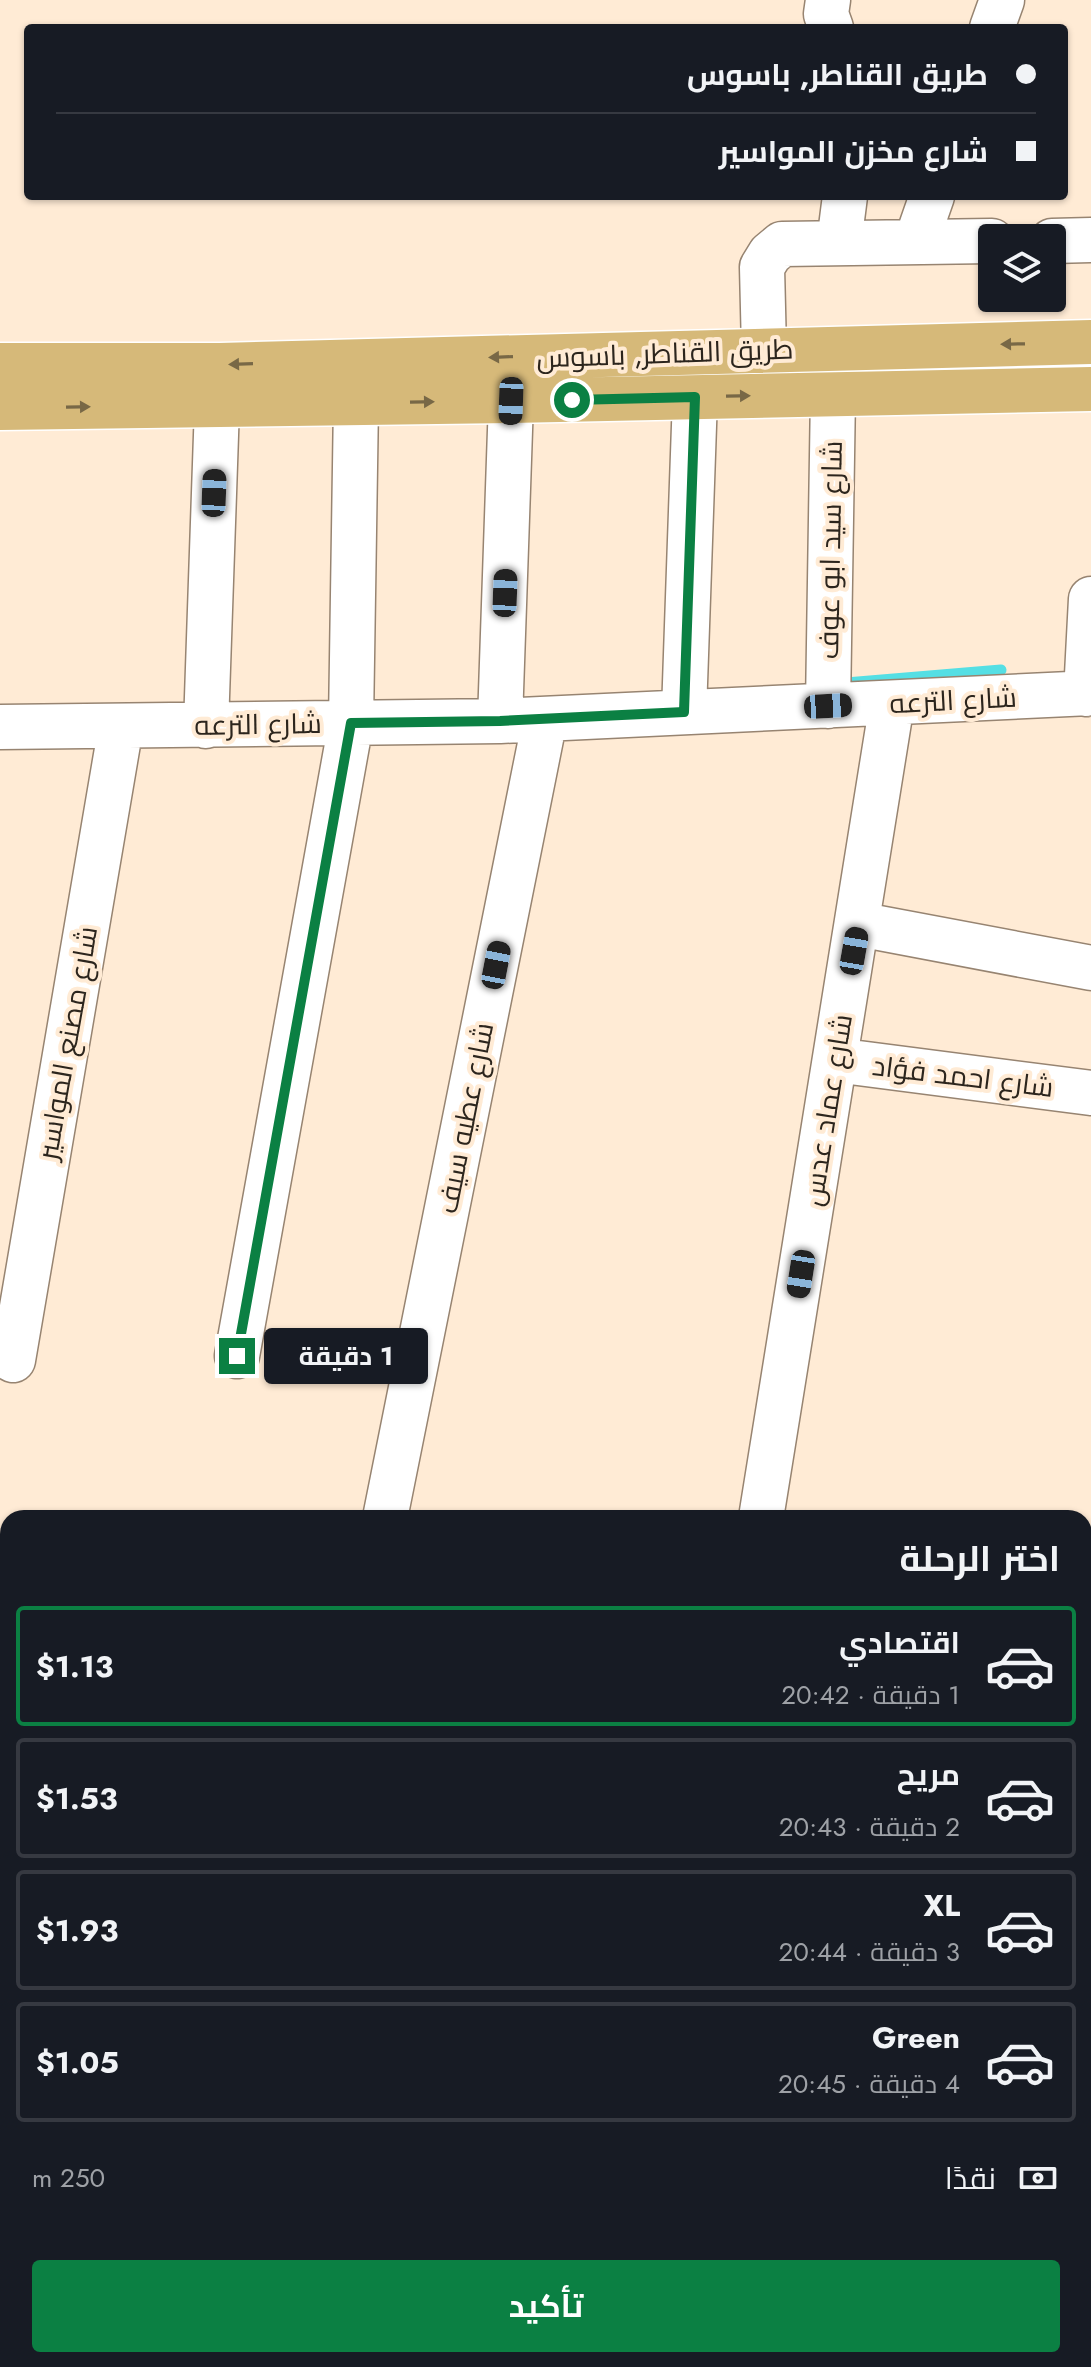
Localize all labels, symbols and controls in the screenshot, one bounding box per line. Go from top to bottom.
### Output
text: طريق القناطر, باسوس [687,53,988,96]
text: شارع مخزن المواسير [719,130,988,173]
map controls [978,224,1066,312]
button: layers [978,224,1066,312]
street label: طريق القناطر, باسوس [536,329,794,378]
one-way arrow [1000,338,1025,350]
one-way arrow [488,351,513,364]
one-way arrow [228,358,253,371]
car [498,377,524,425]
route start [554,382,590,418]
one-way arrow [726,390,751,402]
one-way arrow [410,396,435,408]
one-way arrow [66,401,91,414]
street label: شارع سيد ابو عوف [808,440,853,660]
car [201,469,227,517]
car [492,569,518,617]
street label: شارع الترعه [888,677,1018,724]
car [803,693,853,719]
street label: شارع الترعه [194,703,322,746]
street label: شارع مصنع المواسير [26,923,108,1165]
car [838,925,870,977]
car [480,939,512,991]
street label: شارع عماد عدس [792,1011,863,1209]
street label: شارع عطيه سيف [427,1019,504,1217]
street label: شارع احمد فؤاد [870,1045,1056,1108]
car [785,1248,817,1300]
callout: 1 دقيقة [265,1328,429,1384]
text: 1 دقيقة [299,1337,393,1375]
route end [219,1338,255,1374]
text: اختر الرحلة [900,1532,1060,1584]
text: اقتصادي [839,1621,960,1664]
icon: car [984,1630,1056,1702]
text: $1.13 [36,1645,114,1688]
text: 1 دقيقة · 20:42 [781,1676,960,1714]
text: مريح [897,1753,960,1796]
icon: car [984,1762,1056,1834]
text: $1.53 [36,1777,118,1820]
text: 2 دقيقة · 20:43 [779,1808,960,1846]
text: XL [924,1884,960,1927]
icon: car [984,1894,1056,1966]
text: $1.93 [36,1909,118,1952]
text: 3 دقيقة · 20:44 [778,1933,960,1971]
text: Green [872,2016,960,2059]
icon: car [984,2026,1056,2098]
text: $1.05 [36,2041,119,2084]
text: 4 دقيقة · 20:45 [778,2065,960,2103]
icon: cash [1016,2156,1060,2200]
text: نقدًا [945,2157,996,2200]
text: 250 m [32,2159,105,2197]
button: تأكيد [32,2260,1060,2352]

